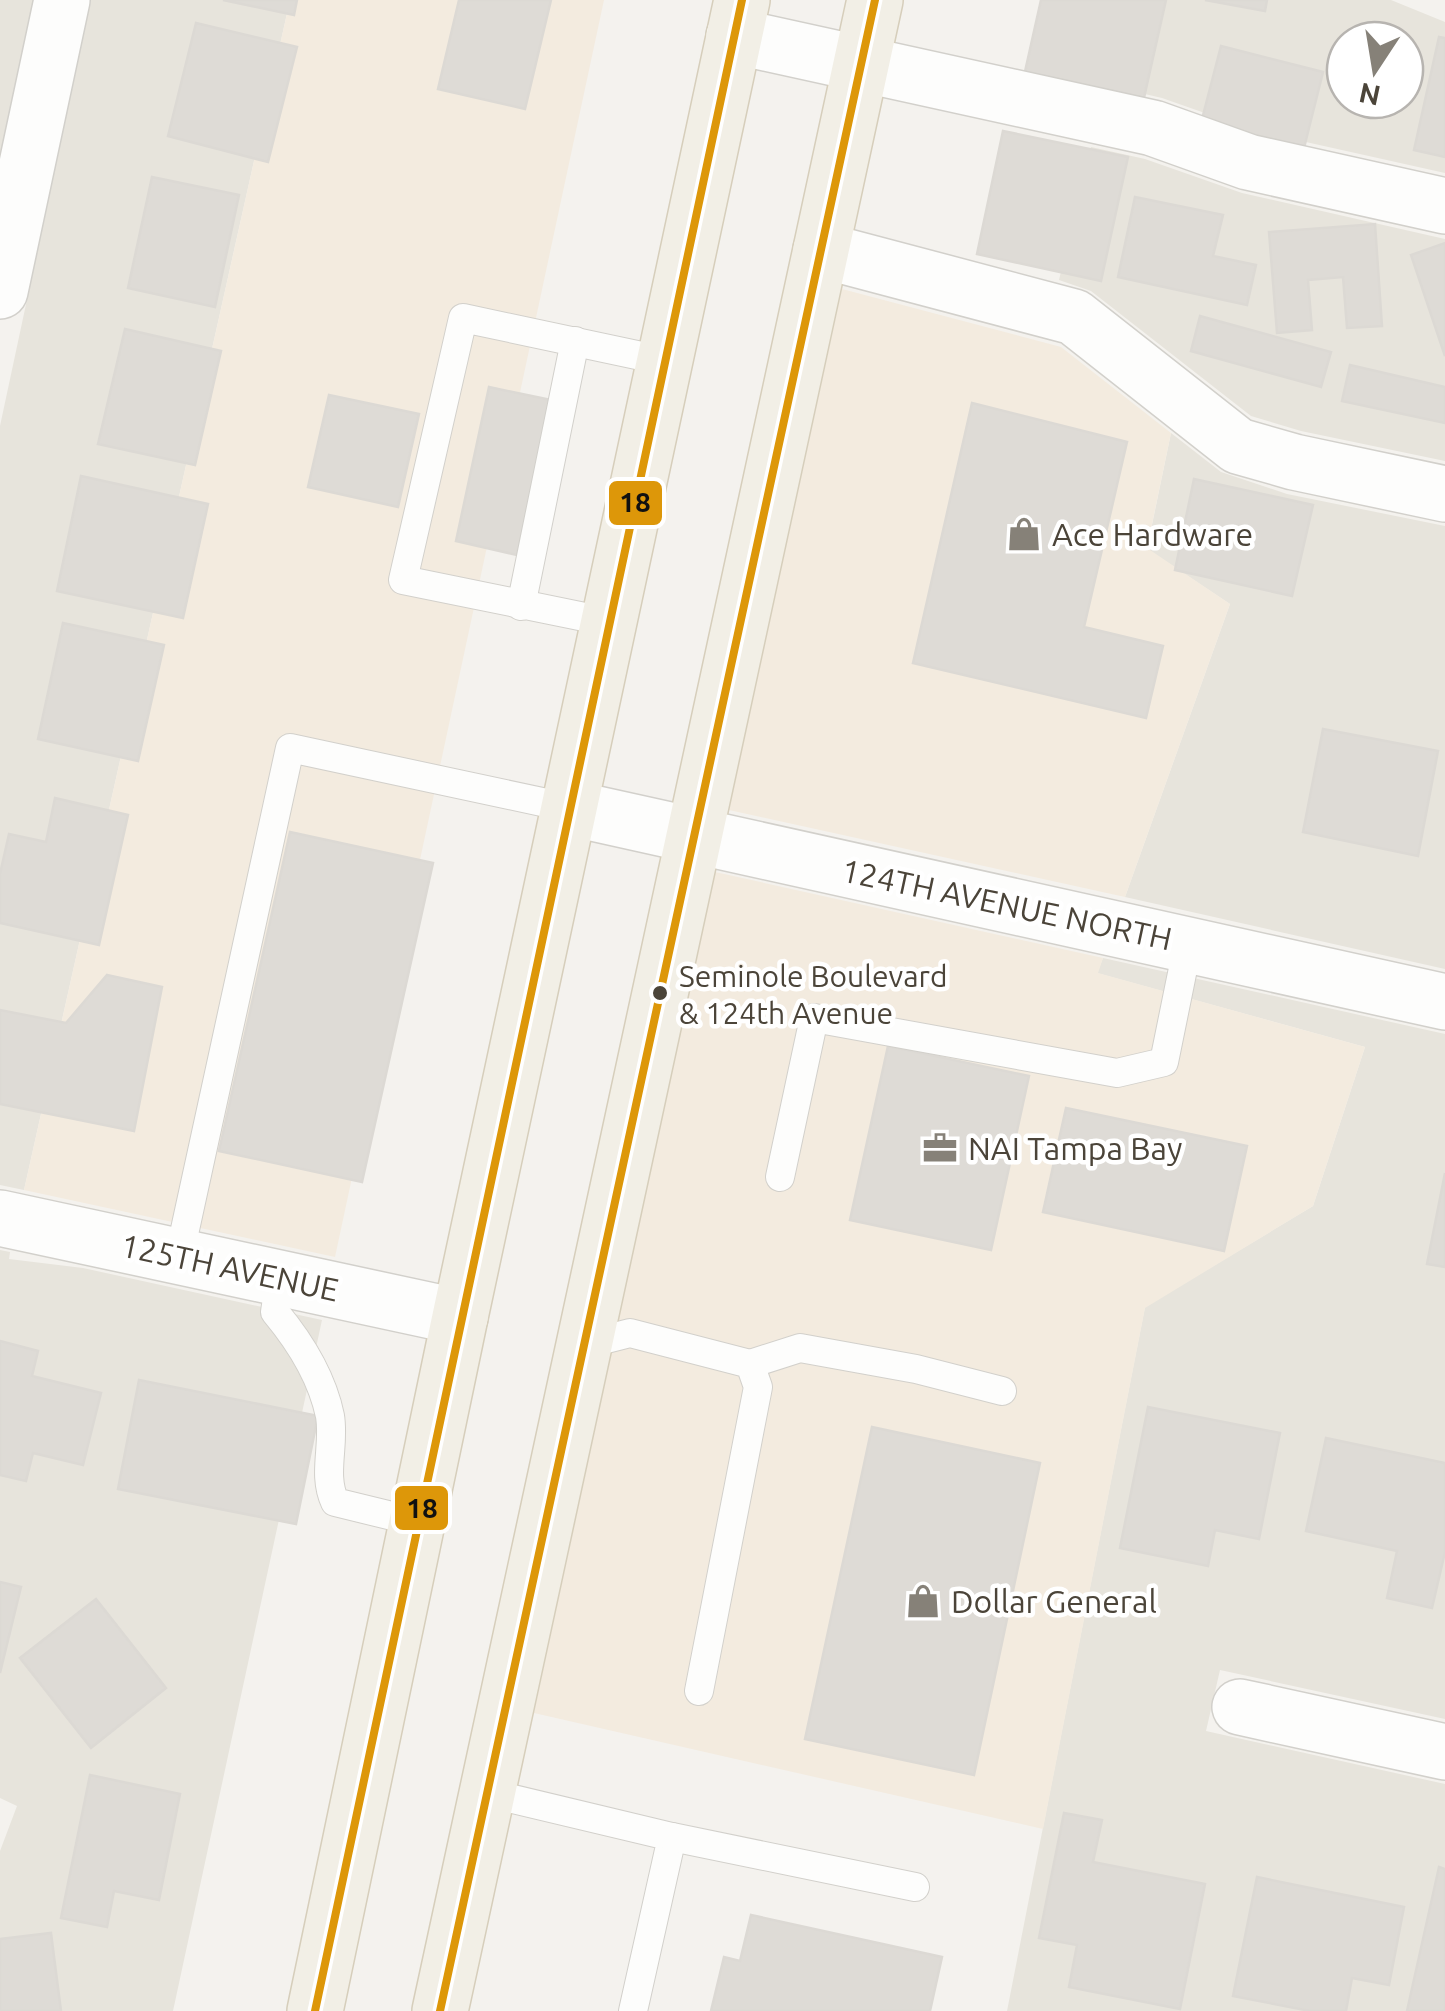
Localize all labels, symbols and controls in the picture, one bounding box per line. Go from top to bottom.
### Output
north arrow [1325,20,1425,120]
text: N [1356,78,1383,112]
line badge: 18 [607,479,664,527]
text: 18 [619,486,651,517]
shop icon: Ace Hardware [1005,515,1043,553]
place label: Ace Hardware [1052,516,1253,552]
street label: 124TH AVENUE NORTH [839,851,1175,957]
place label: Seminole Boulevard & 124th Avenue [679,959,948,1030]
marker: Seminole Boulevard & 124th Avenue [650,983,670,1003]
office icon: NAI Tampa Bay [921,1129,959,1167]
place label: NAI Tampa Bay [968,1130,1182,1166]
street label: 125TH AVENUE [118,1226,342,1308]
line badge: 18 [393,1484,450,1532]
text: 18 [406,1492,438,1523]
shop icon: Dollar General [904,1582,942,1620]
place label: Dollar General [951,1583,1157,1619]

